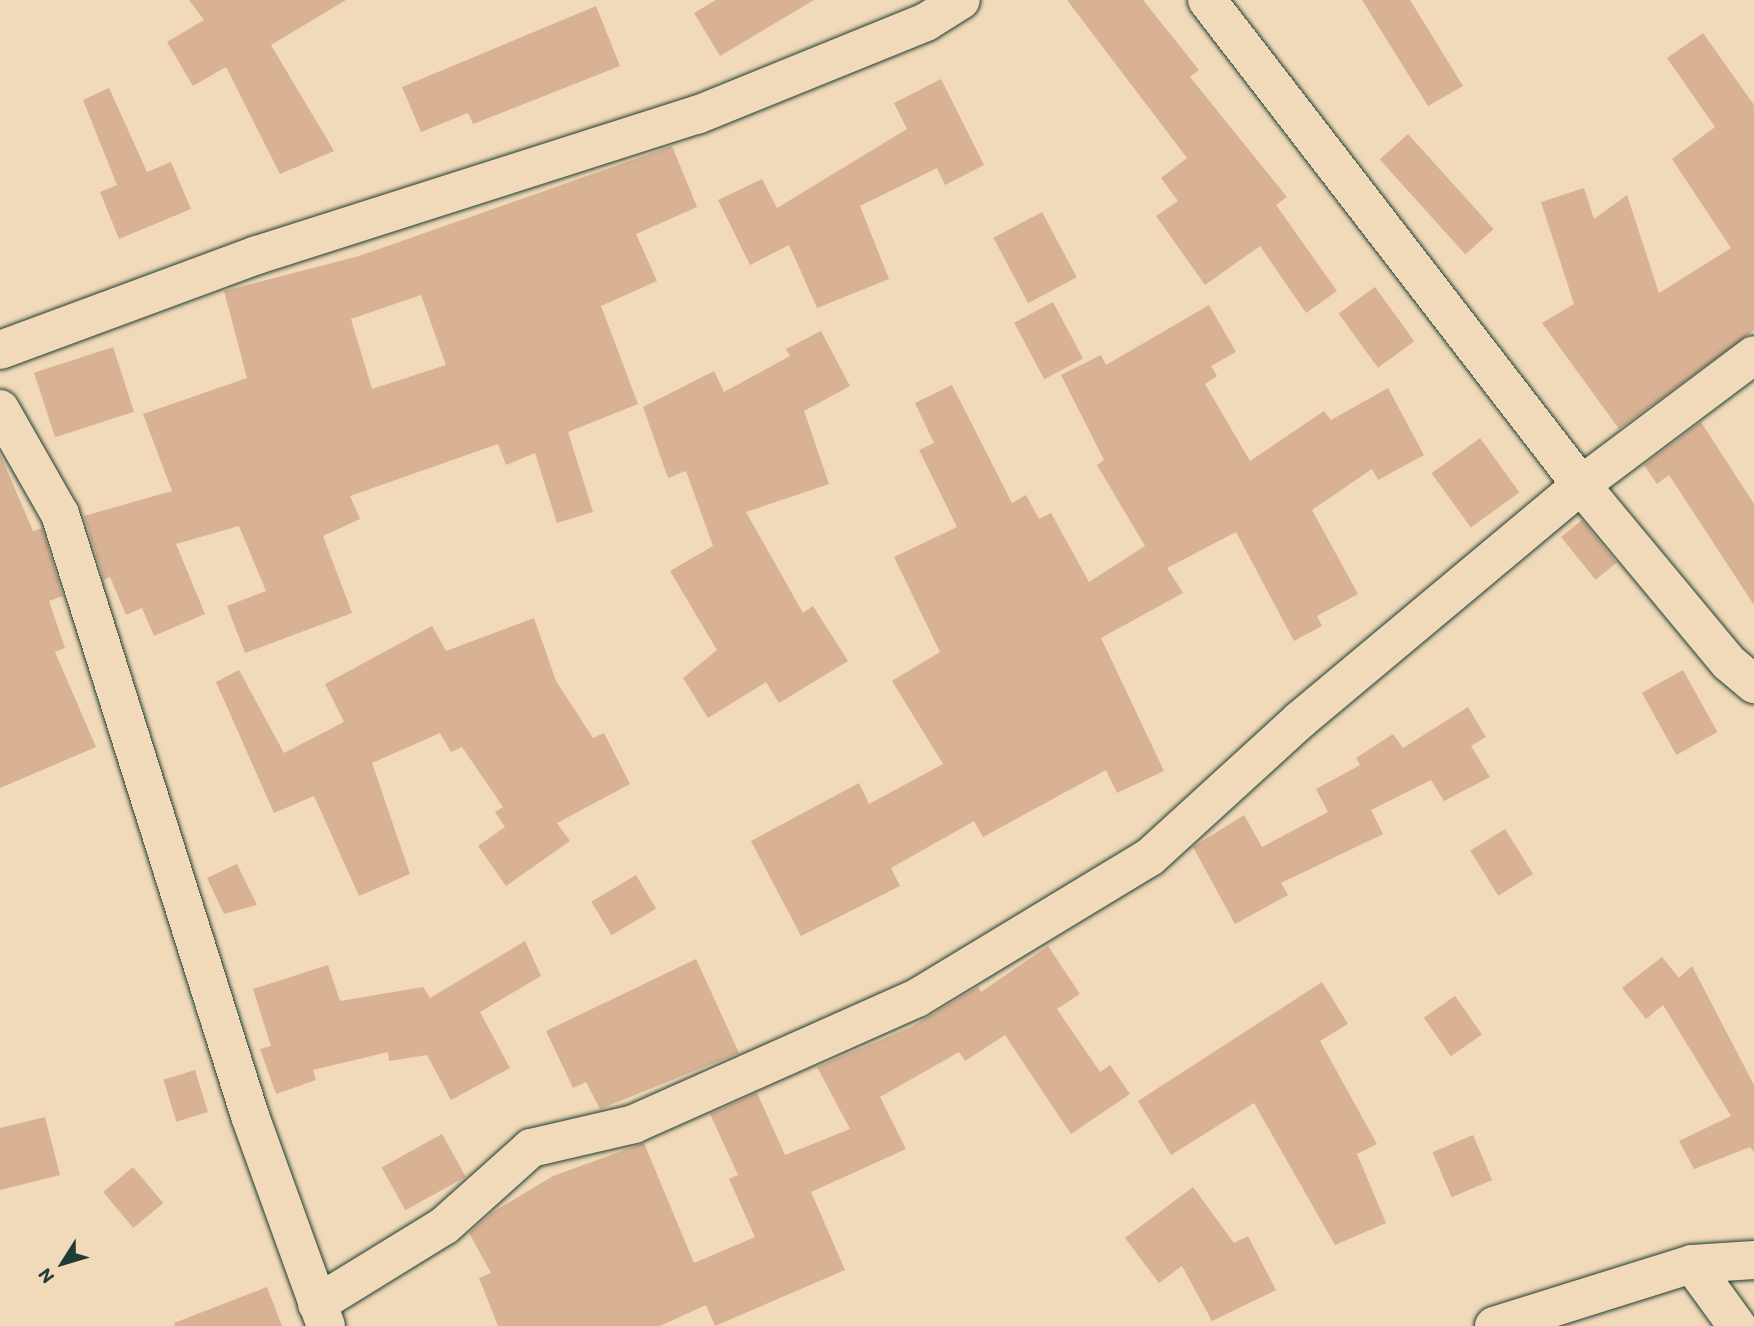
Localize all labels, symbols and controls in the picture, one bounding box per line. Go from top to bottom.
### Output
north arrow [28,1228,98,1298]
text: N [33,1264,59,1288]

